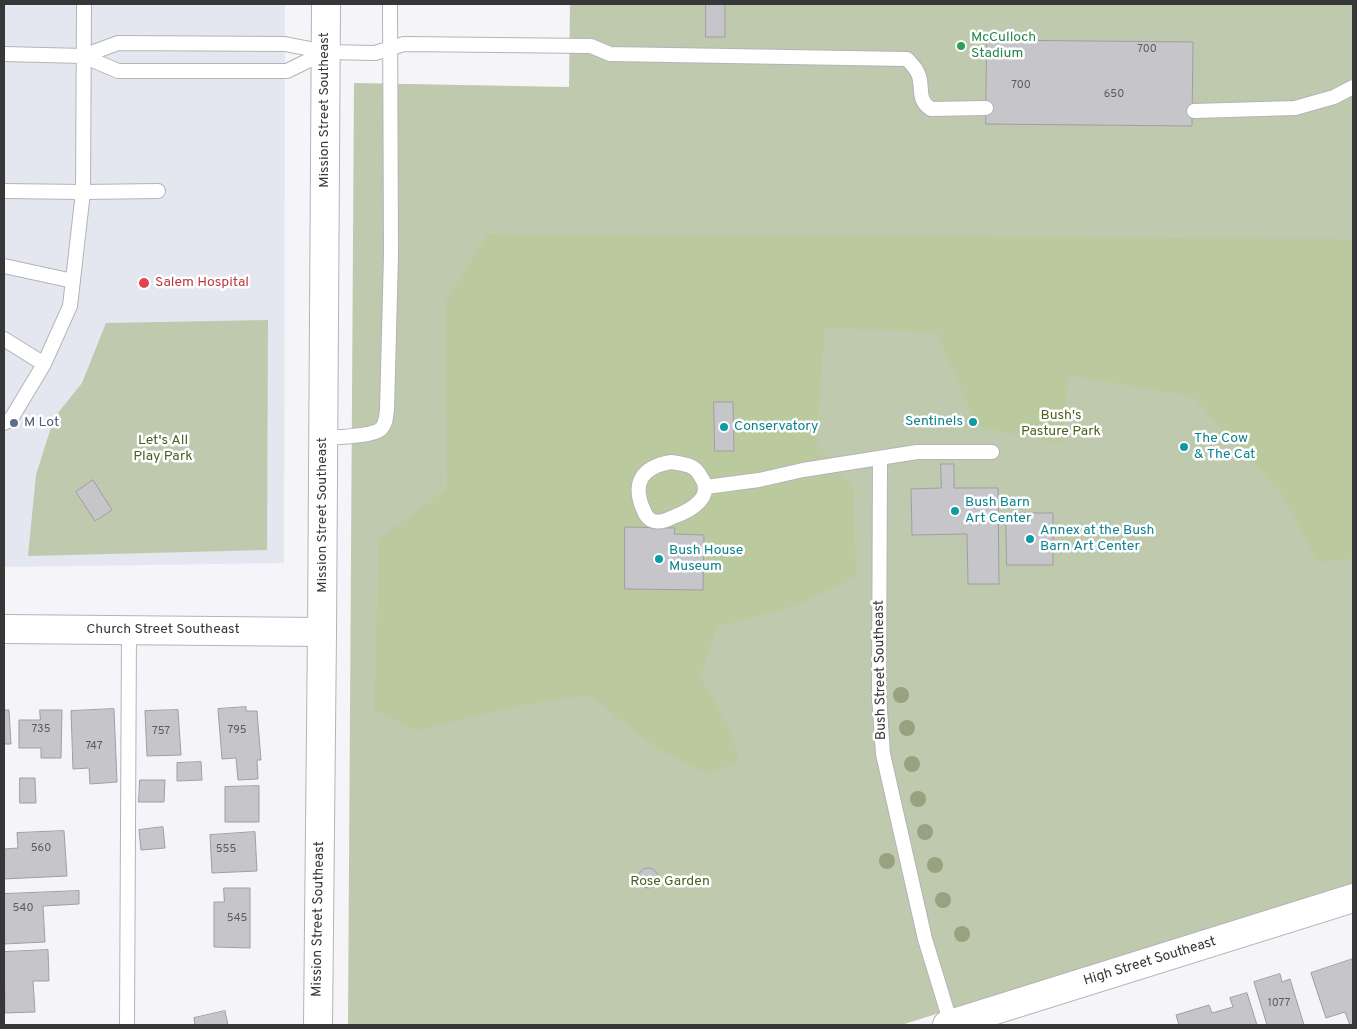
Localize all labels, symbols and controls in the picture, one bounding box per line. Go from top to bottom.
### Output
place label: McCulloch Stadium [971,30,1036,62]
street label: Mission Street Southeast [317,32,333,188]
marker: McCulloch Stadium [955,40,967,52]
house number: 700 [1137,43,1157,57]
house number: 700 [1011,79,1031,93]
house number: 650 [1104,88,1124,102]
place label: Salem Hospital [155,275,249,291]
marker: Salem Hospital [137,276,151,290]
park label: Bush's Pasture Park [1021,408,1101,441]
place label: Sentinels [905,414,963,430]
place label: M Lot [24,415,59,431]
marker: Sentinels [967,416,979,428]
marker: M Lot [8,417,20,429]
place label: Conservatory [734,419,818,435]
marker: Conservatory [718,421,730,433]
place label: The Cow & The Cat [1194,431,1255,464]
park label: Let's All Play Park [133,433,193,466]
street label: Mission Street Southeast [315,437,331,593]
marker: The Cow & The Cat [1178,441,1190,453]
place label: Bush Barn Art Center [965,495,1031,528]
marker: Bush Barn Art Center [949,505,961,517]
place label: Annex at the Bush Barn Art Center [1040,523,1154,556]
marker: Annex at the Bush Barn Art Center [1024,533,1036,545]
place label: Bush House Museum [669,543,743,576]
marker: Bush House Museum [653,553,665,565]
street label: Bush Street Southeast [871,600,891,740]
street label: Church Street Southeast [86,622,240,638]
house number: 735 [31,723,51,737]
house number: 795 [227,724,247,738]
house number: 757 [152,725,170,739]
house number: 747 [85,740,103,754]
street label: Mission Street Southeast [309,841,329,997]
house number: 560 [31,842,51,856]
house number: 555 [216,843,236,857]
park label: Rose Garden [630,874,710,890]
house number: 540 [13,902,33,916]
house number: 545 [227,912,247,926]
street label: High Street Southeast [1082,934,1218,990]
house number: 1077 [1268,997,1290,1011]

